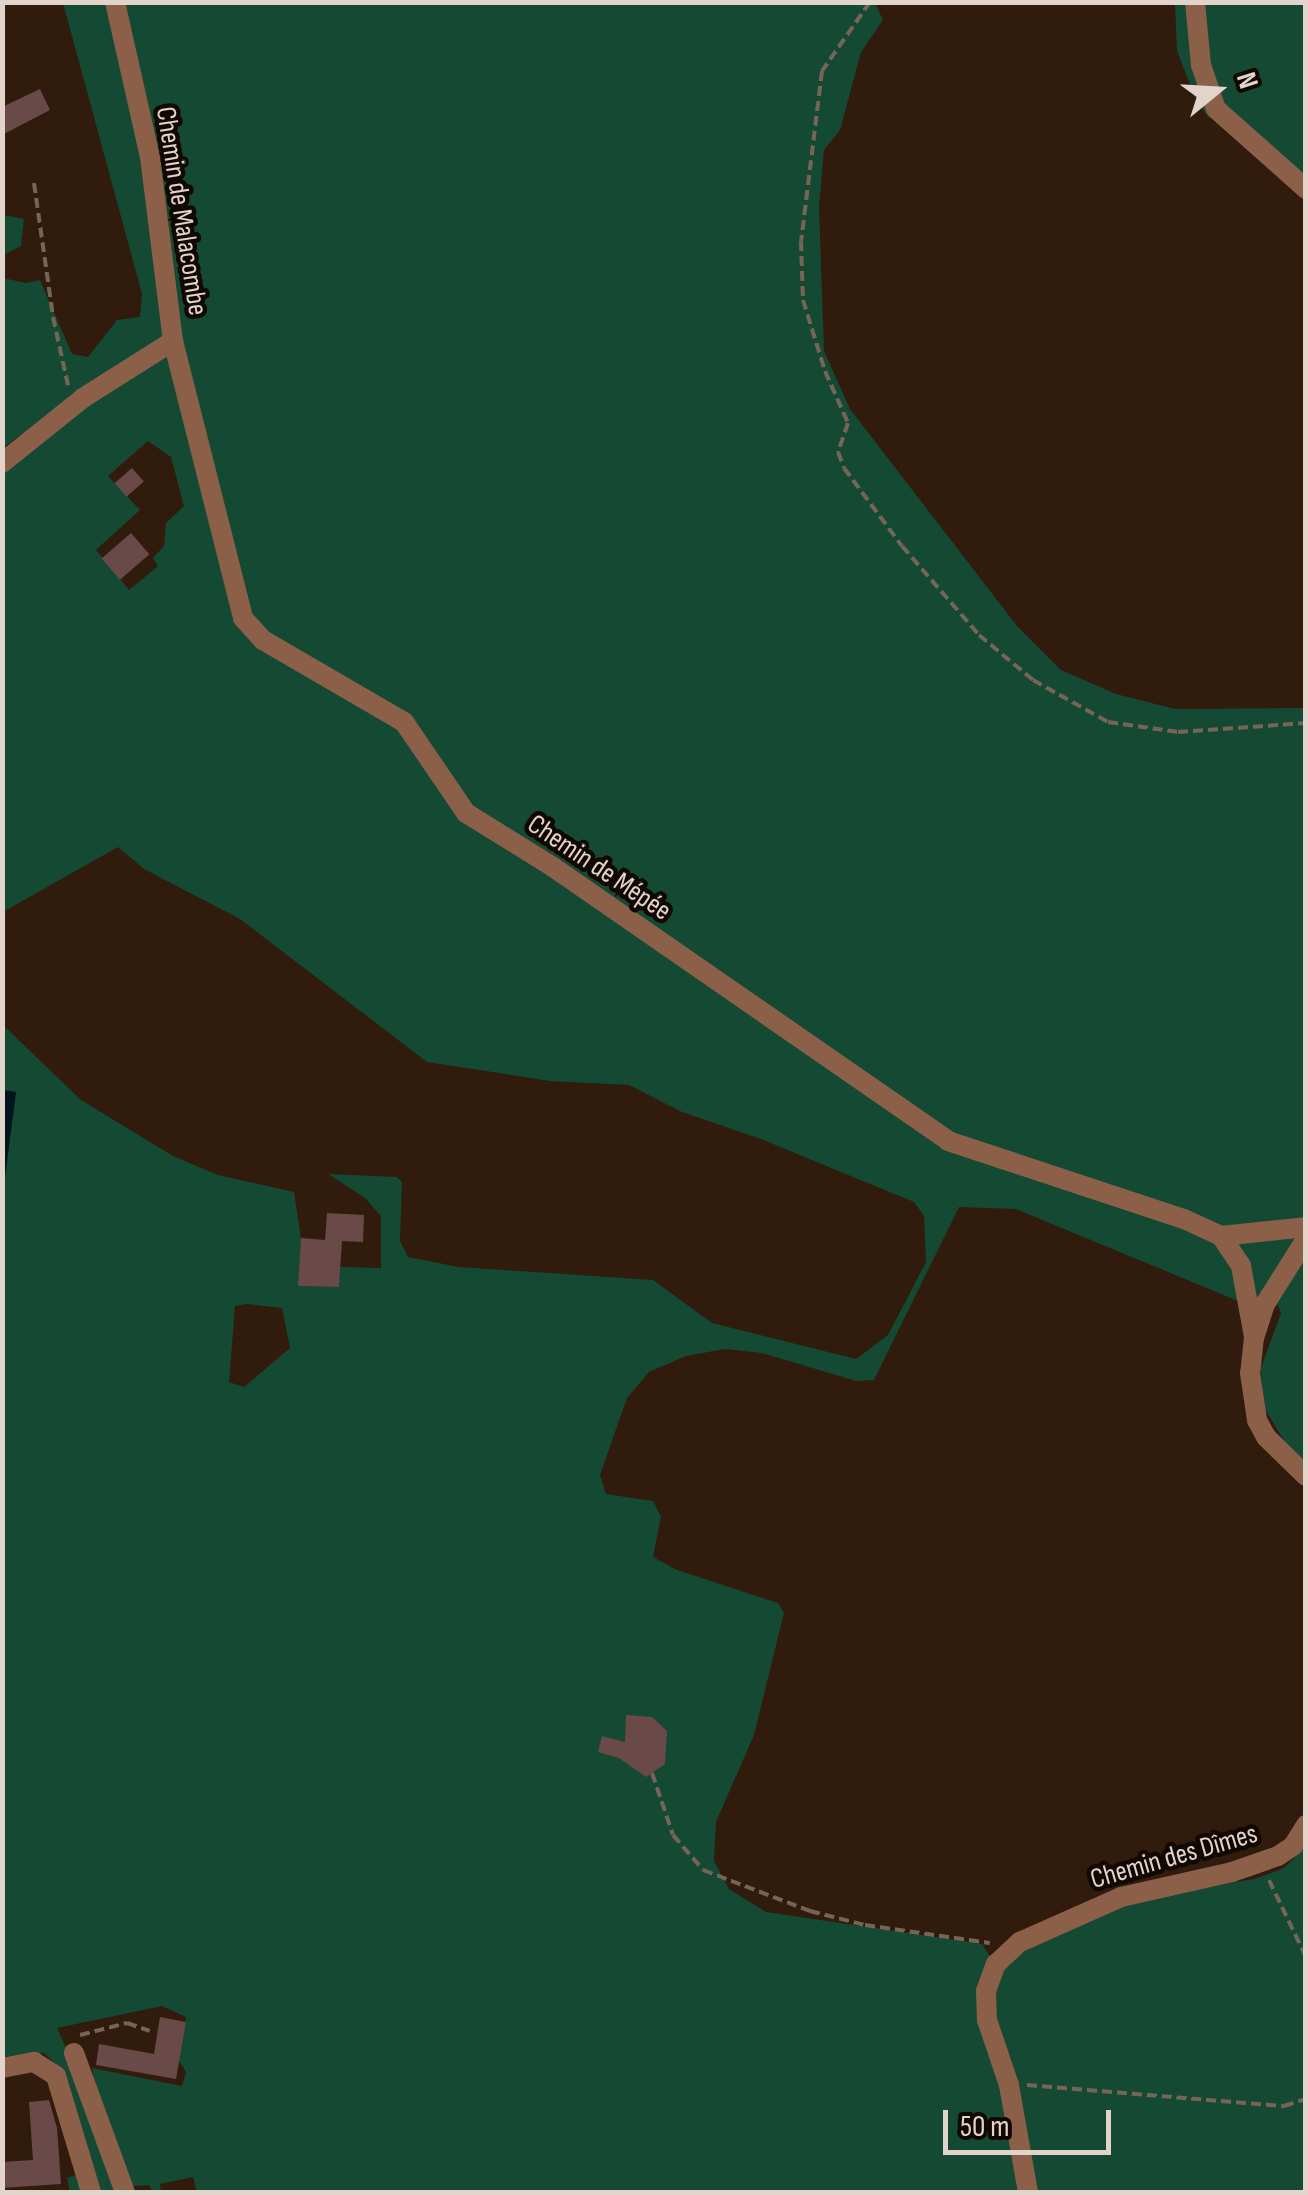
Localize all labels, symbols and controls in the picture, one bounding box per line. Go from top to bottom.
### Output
north arrow [1168,40,1268,140]
text: N [1229,68,1265,93]
street label: Chemin de Malacombe [148,104,214,318]
street label: Chemin de Mépée [521,808,677,928]
street label: Chemin des Dîmes [1087,1817,1261,1897]
scale bar [948,2090,1116,2152]
text: 50 m [960,2109,1009,2145]

